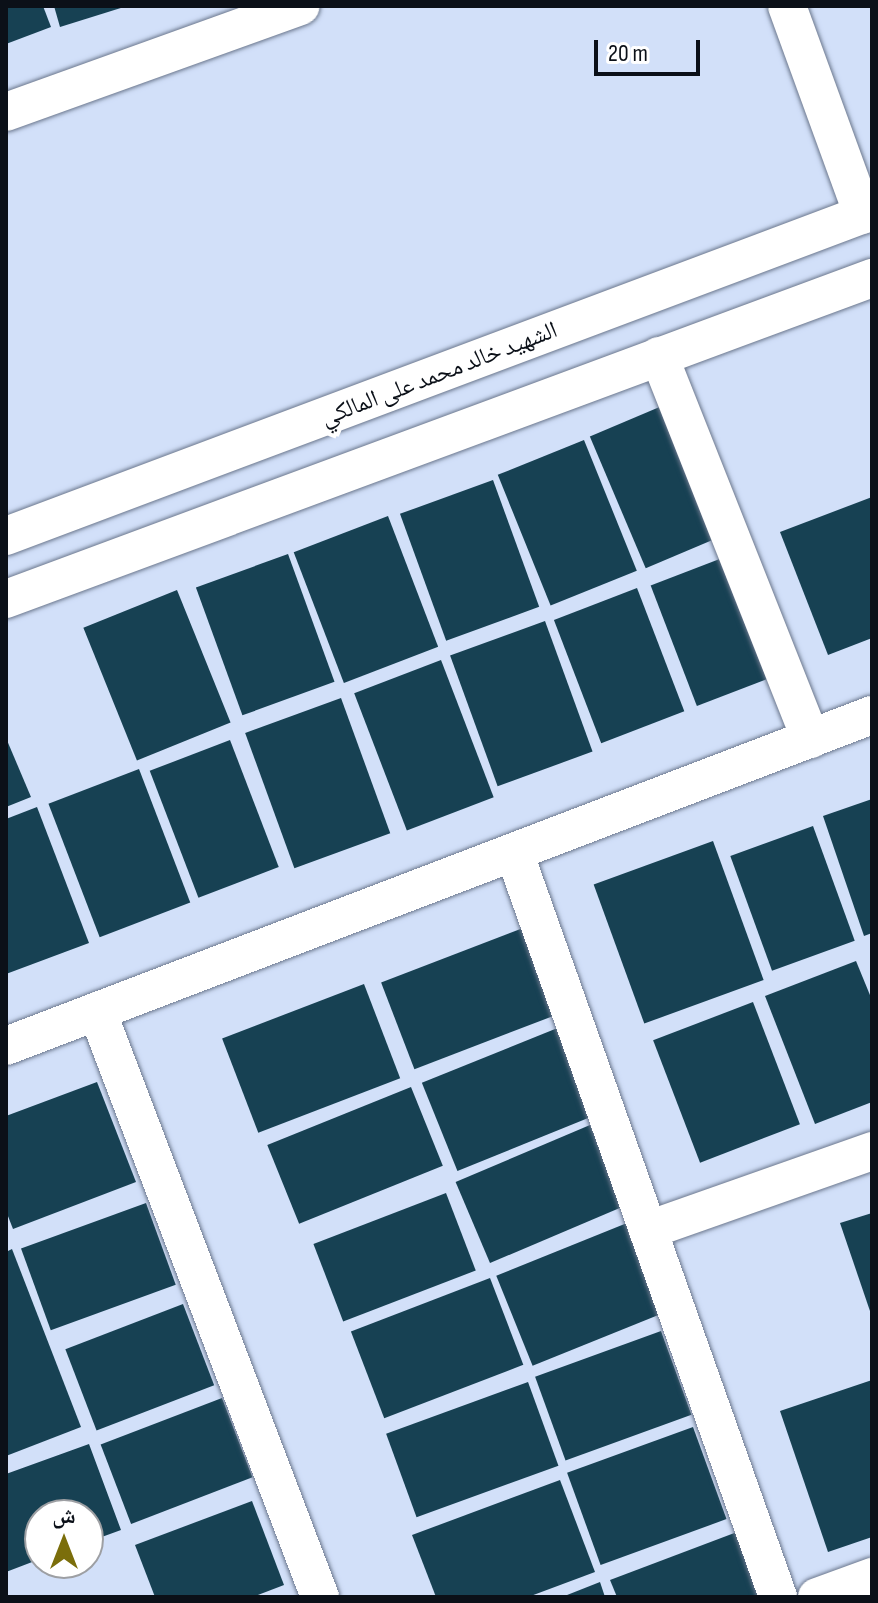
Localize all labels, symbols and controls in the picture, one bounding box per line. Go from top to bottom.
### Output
scale bar [598,24,704,74]
text: 20 m [608,39,648,68]
street label: الشهيد خالد محمد على المالكي [317,316,561,432]
north arrow [24,1499,104,1579]
text: ش [52,1503,76,1530]

